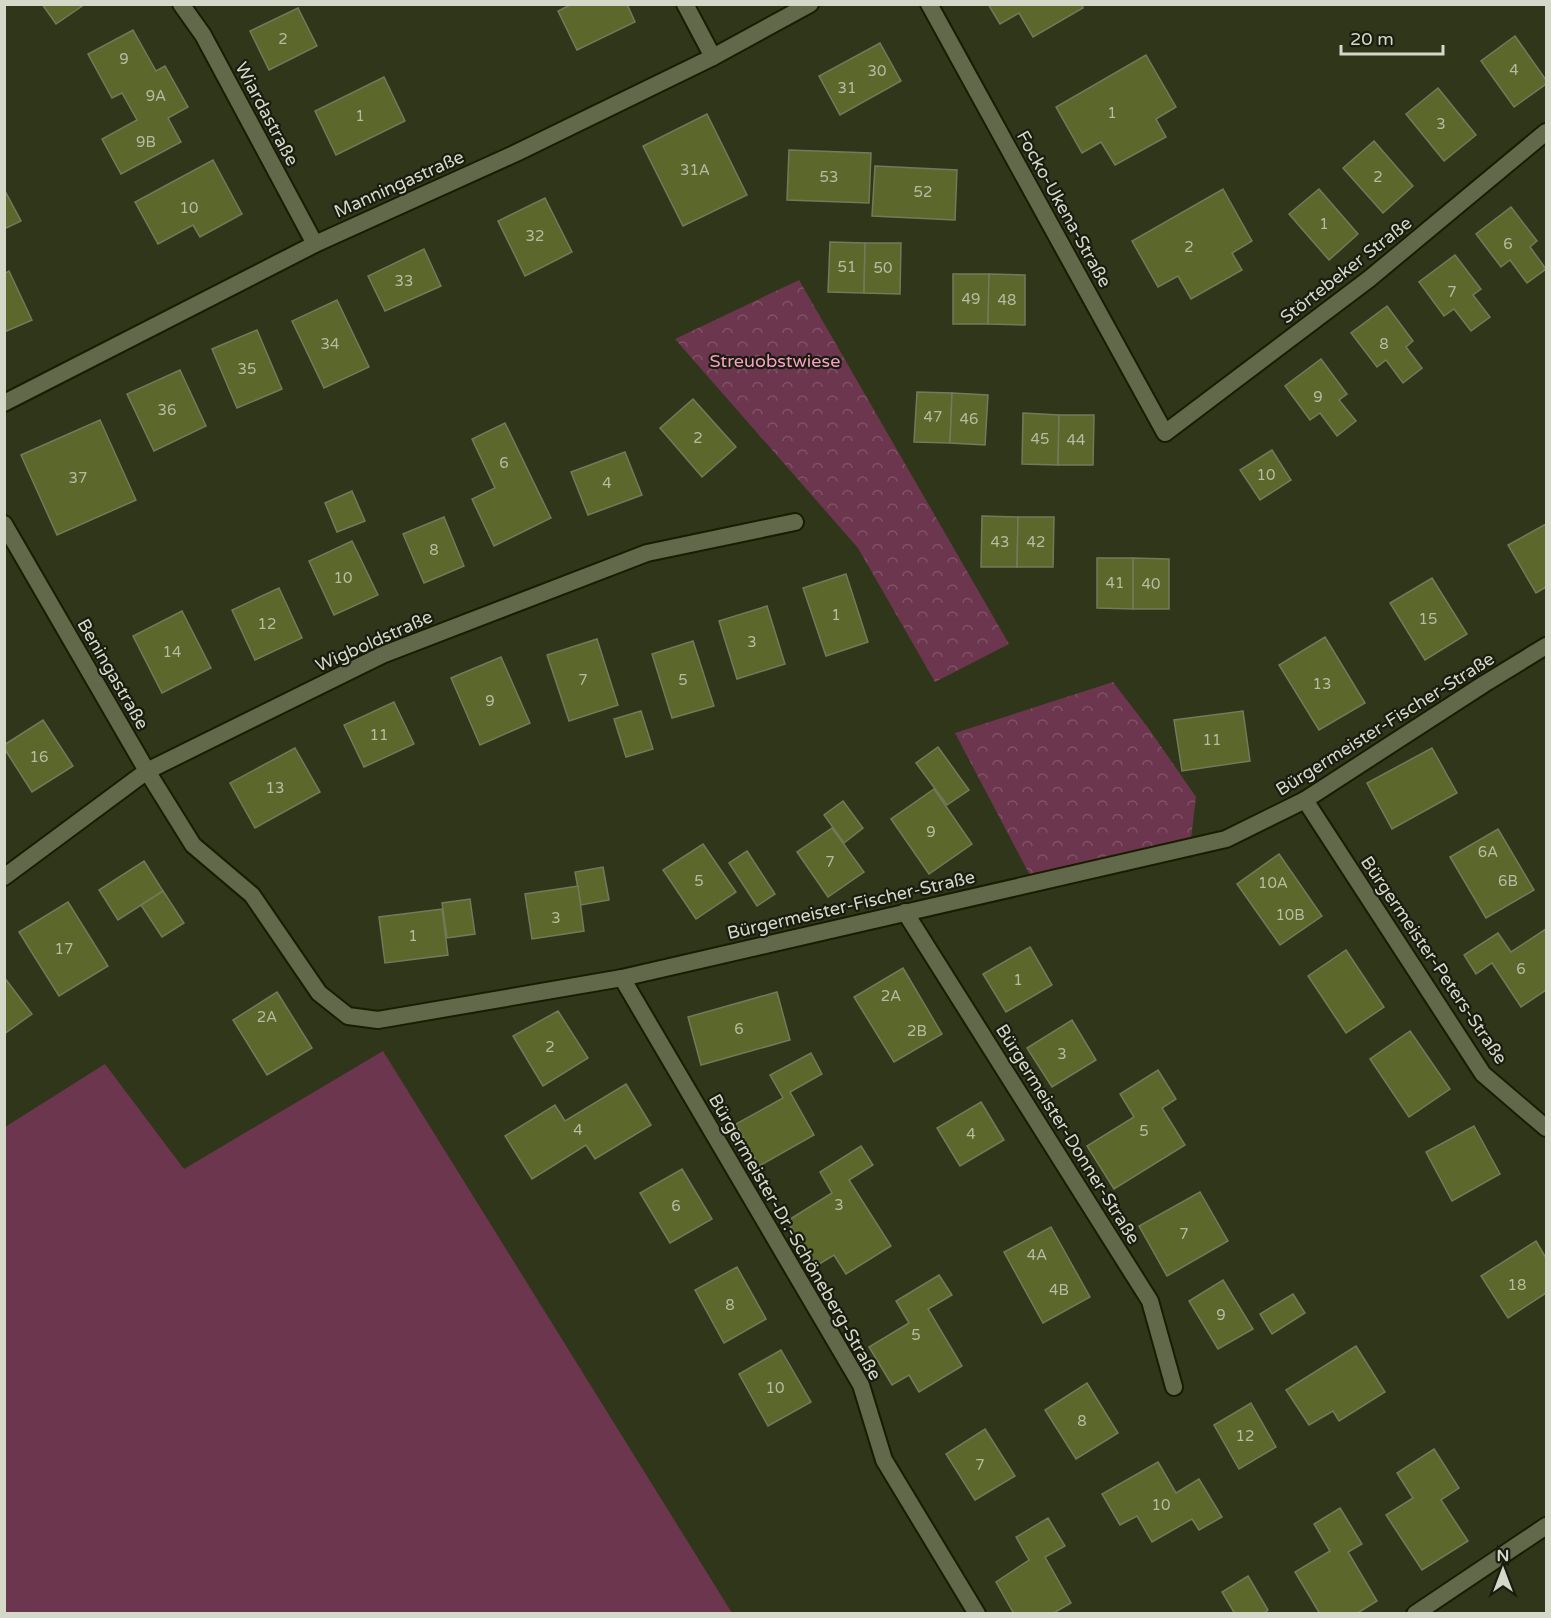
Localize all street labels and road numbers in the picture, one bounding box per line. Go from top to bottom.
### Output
street label: Wiardastraße [230,58,304,170]
street label: Focko-Ukena-Straße [1012,127,1116,291]
street label: Manningastraße [331,145,467,223]
street label: Störtebeker Straße [1276,212,1416,328]
street label: Wigboldstraße [312,605,436,677]
street label: Beningastraße [72,615,154,733]
street label: Bürgermeister-Fischer-Straße [1272,647,1498,801]
street label: Bürgermeister-Peters-Straße [1356,852,1512,1068]
street label: Bürgermeister-Fischer-Straße [725,866,977,944]
street label: Bürgermeister-Donner-Straße [991,1020,1145,1248]
street label: Bürgermeister-Dr.-Schöneberg-Straße [704,1090,886,1384]

